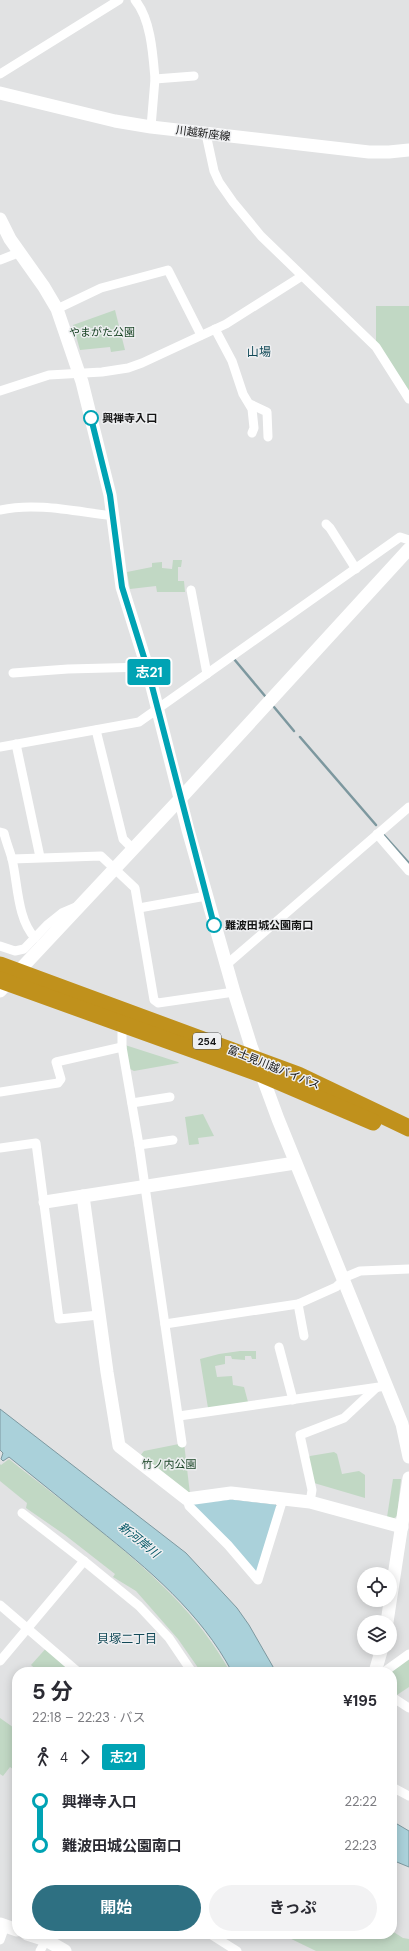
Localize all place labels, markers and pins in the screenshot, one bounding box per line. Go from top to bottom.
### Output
marker: 興禅寺入口 [83,410,99,426]
place label: 興禅寺入口 [102,411,157,425]
marker: 難波田城公園南口 [206,917,222,933]
place label: 難波田城公園南口 [225,918,313,932]

